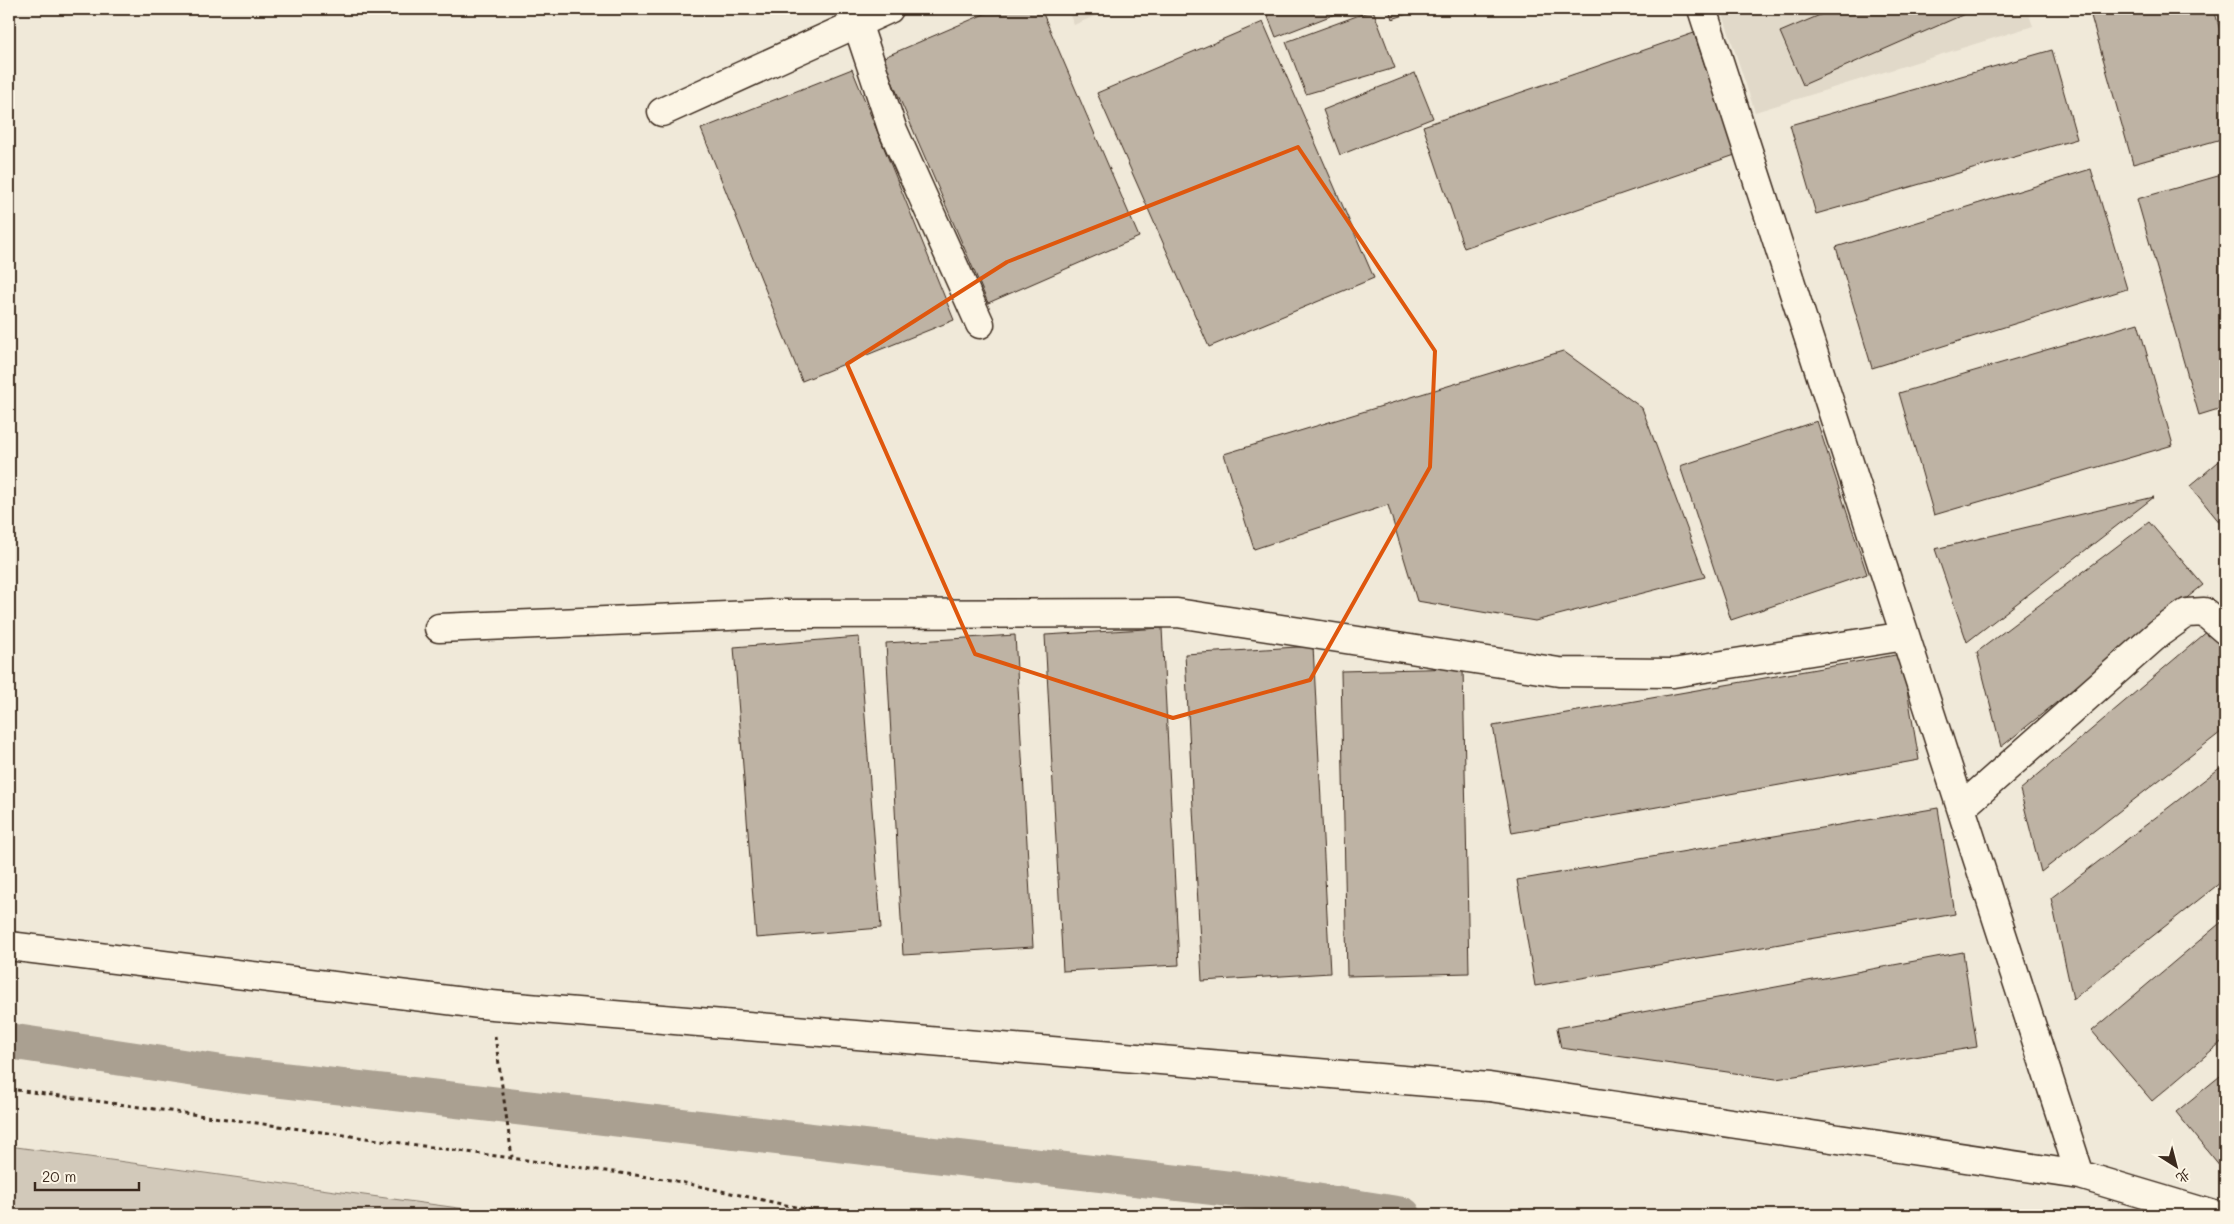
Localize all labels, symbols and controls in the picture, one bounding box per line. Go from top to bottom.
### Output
north arrow [2152,1142,2202,1192]
scale bar [35,1159,139,1191]
text: 北 [2173,1165,2195,1189]
text: 20 m [42,1166,76,1186]

